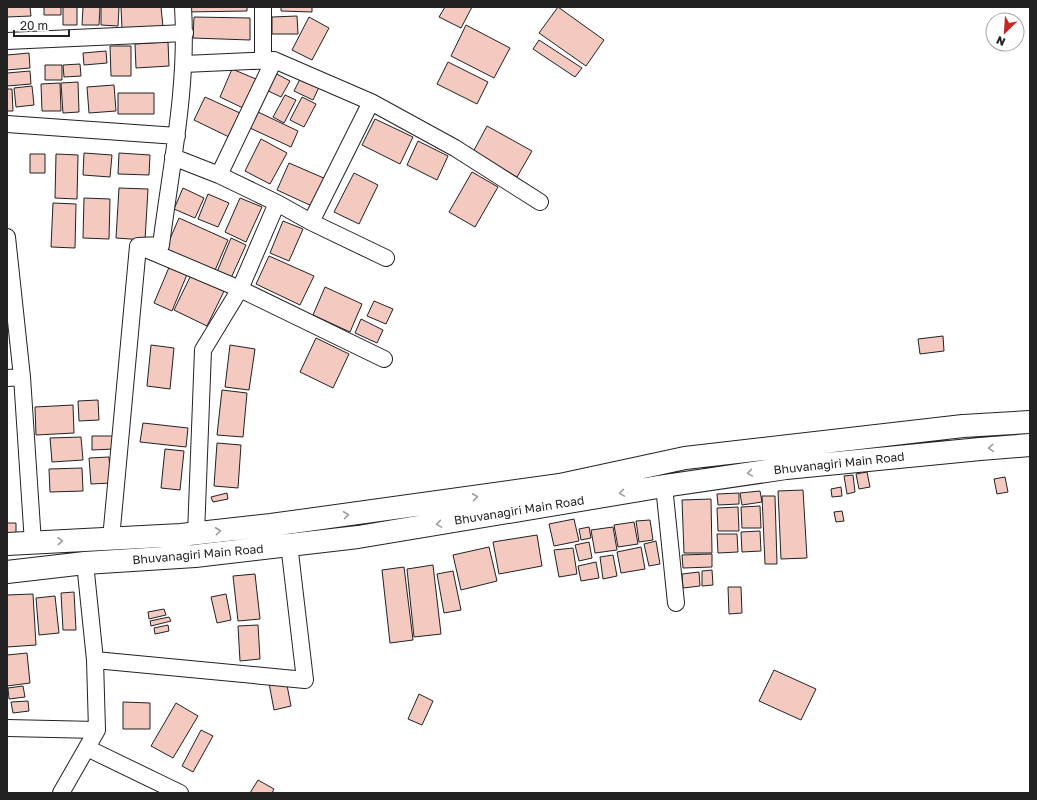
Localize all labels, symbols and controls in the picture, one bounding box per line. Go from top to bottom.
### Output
scale bar [14,12,69,38]
north arrow [985,12,1025,52]
text: 20 m [20,18,48,33]
text: N [994,34,1007,49]
one-way arrow [988,444,994,453]
street label: Bhuvanagiri Main Road [773,449,905,477]
one-way arrow [747,468,754,477]
one-way arrow [619,488,625,497]
street label: Bhuvanagiri Main Road [453,492,585,528]
one-way arrow [472,493,478,502]
one-way arrow [343,511,350,520]
one-way arrow [435,519,442,528]
one-way arrow [215,527,221,536]
one-way arrow [57,537,63,546]
street label: Bhuvanagiri Main Road [132,541,264,567]

